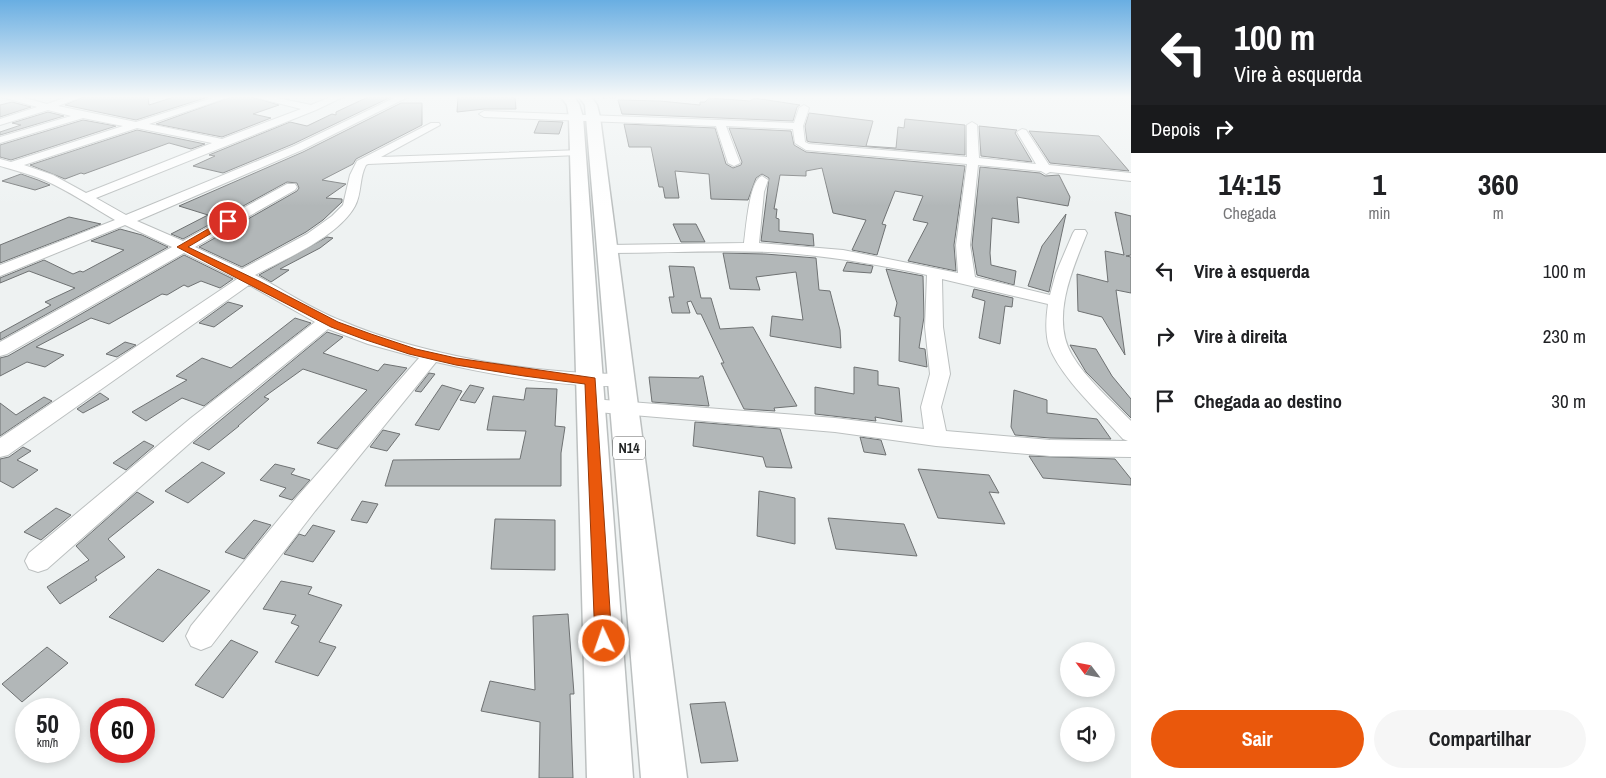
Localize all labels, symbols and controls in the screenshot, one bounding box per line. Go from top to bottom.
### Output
text: 100 m [1234,14,1315,61]
icon: left [1151,20,1216,85]
text: Vire à esquerda [1234,59,1362,89]
icon: right [1210,115,1238,143]
text: Depois [1151,116,1200,142]
text: 14:15 [1218,164,1281,204]
text: 1 [1373,164,1386,204]
text: 360 [1478,164,1519,204]
pin [207,200,249,242]
text: Chegada [1223,202,1276,224]
text: min [1368,202,1390,224]
text: m [1493,202,1504,224]
icon: arrive [214,207,242,235]
icon: left [1151,257,1179,285]
text: Vire à esquerda [1194,258,1310,284]
text: 100 m [1543,258,1586,284]
icon: right [1151,322,1179,350]
text: Vire à direita [1194,323,1287,349]
text: 230 m [1543,323,1586,349]
icon: arrive [1151,387,1179,415]
text: Chegada ao destino [1194,388,1342,414]
text: 30 m [1551,388,1586,414]
road number: N14 [613,436,645,459]
position arrow [577,614,629,666]
north arrow [1060,642,1115,698]
map controls [1060,642,1115,762]
speed limit sign: 60 [90,698,155,763]
text: 50 [36,707,59,741]
button: sound [1060,707,1115,762]
button: Sair [1151,710,1364,768]
button: Compartilhar [1374,710,1586,768]
text: km/h [37,735,58,751]

